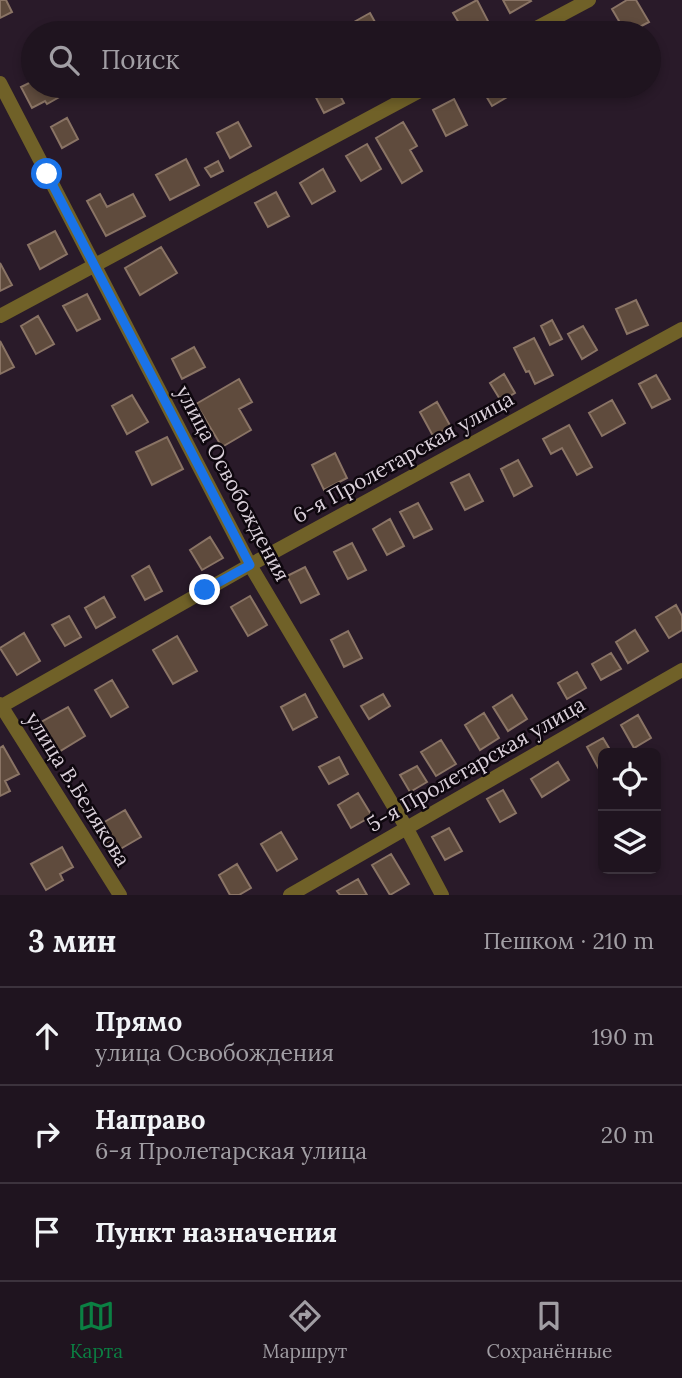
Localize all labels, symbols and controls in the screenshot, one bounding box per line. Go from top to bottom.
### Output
search box [21,21,661,98]
icon: search [45,41,83,79]
text: Поиск [101,43,180,76]
route start [31,158,62,189]
street label: улица Освобождения [170,380,296,586]
street label: 6-я Пролетарская улица [288,385,518,529]
route end [189,574,220,605]
street label: 5-я Пролетарская улица [362,690,590,838]
street label: улица В.Белякова [19,707,137,872]
map controls [598,748,661,874]
button: locate [598,748,661,811]
button: layers [598,811,661,874]
text: 3 мин [28,922,116,960]
text: Пешком · 210 m [483,926,654,955]
text: Прямо [95,1005,182,1038]
icon: ahead [28,1017,66,1055]
text: 190 m [591,1022,654,1051]
text: улица Освобождения [95,1038,334,1067]
text: Направо [95,1103,206,1136]
icon: right [28,1115,66,1153]
text: 20 m [601,1120,654,1149]
text: 6-я Пролетарская улица [95,1136,367,1165]
icon: arrive [28,1213,66,1251]
text: Пункт назначения [95,1216,337,1249]
tab: Карта [70,1297,123,1363]
tab: Маршрут [262,1297,347,1363]
tab: Сохранённые [487,1297,612,1363]

